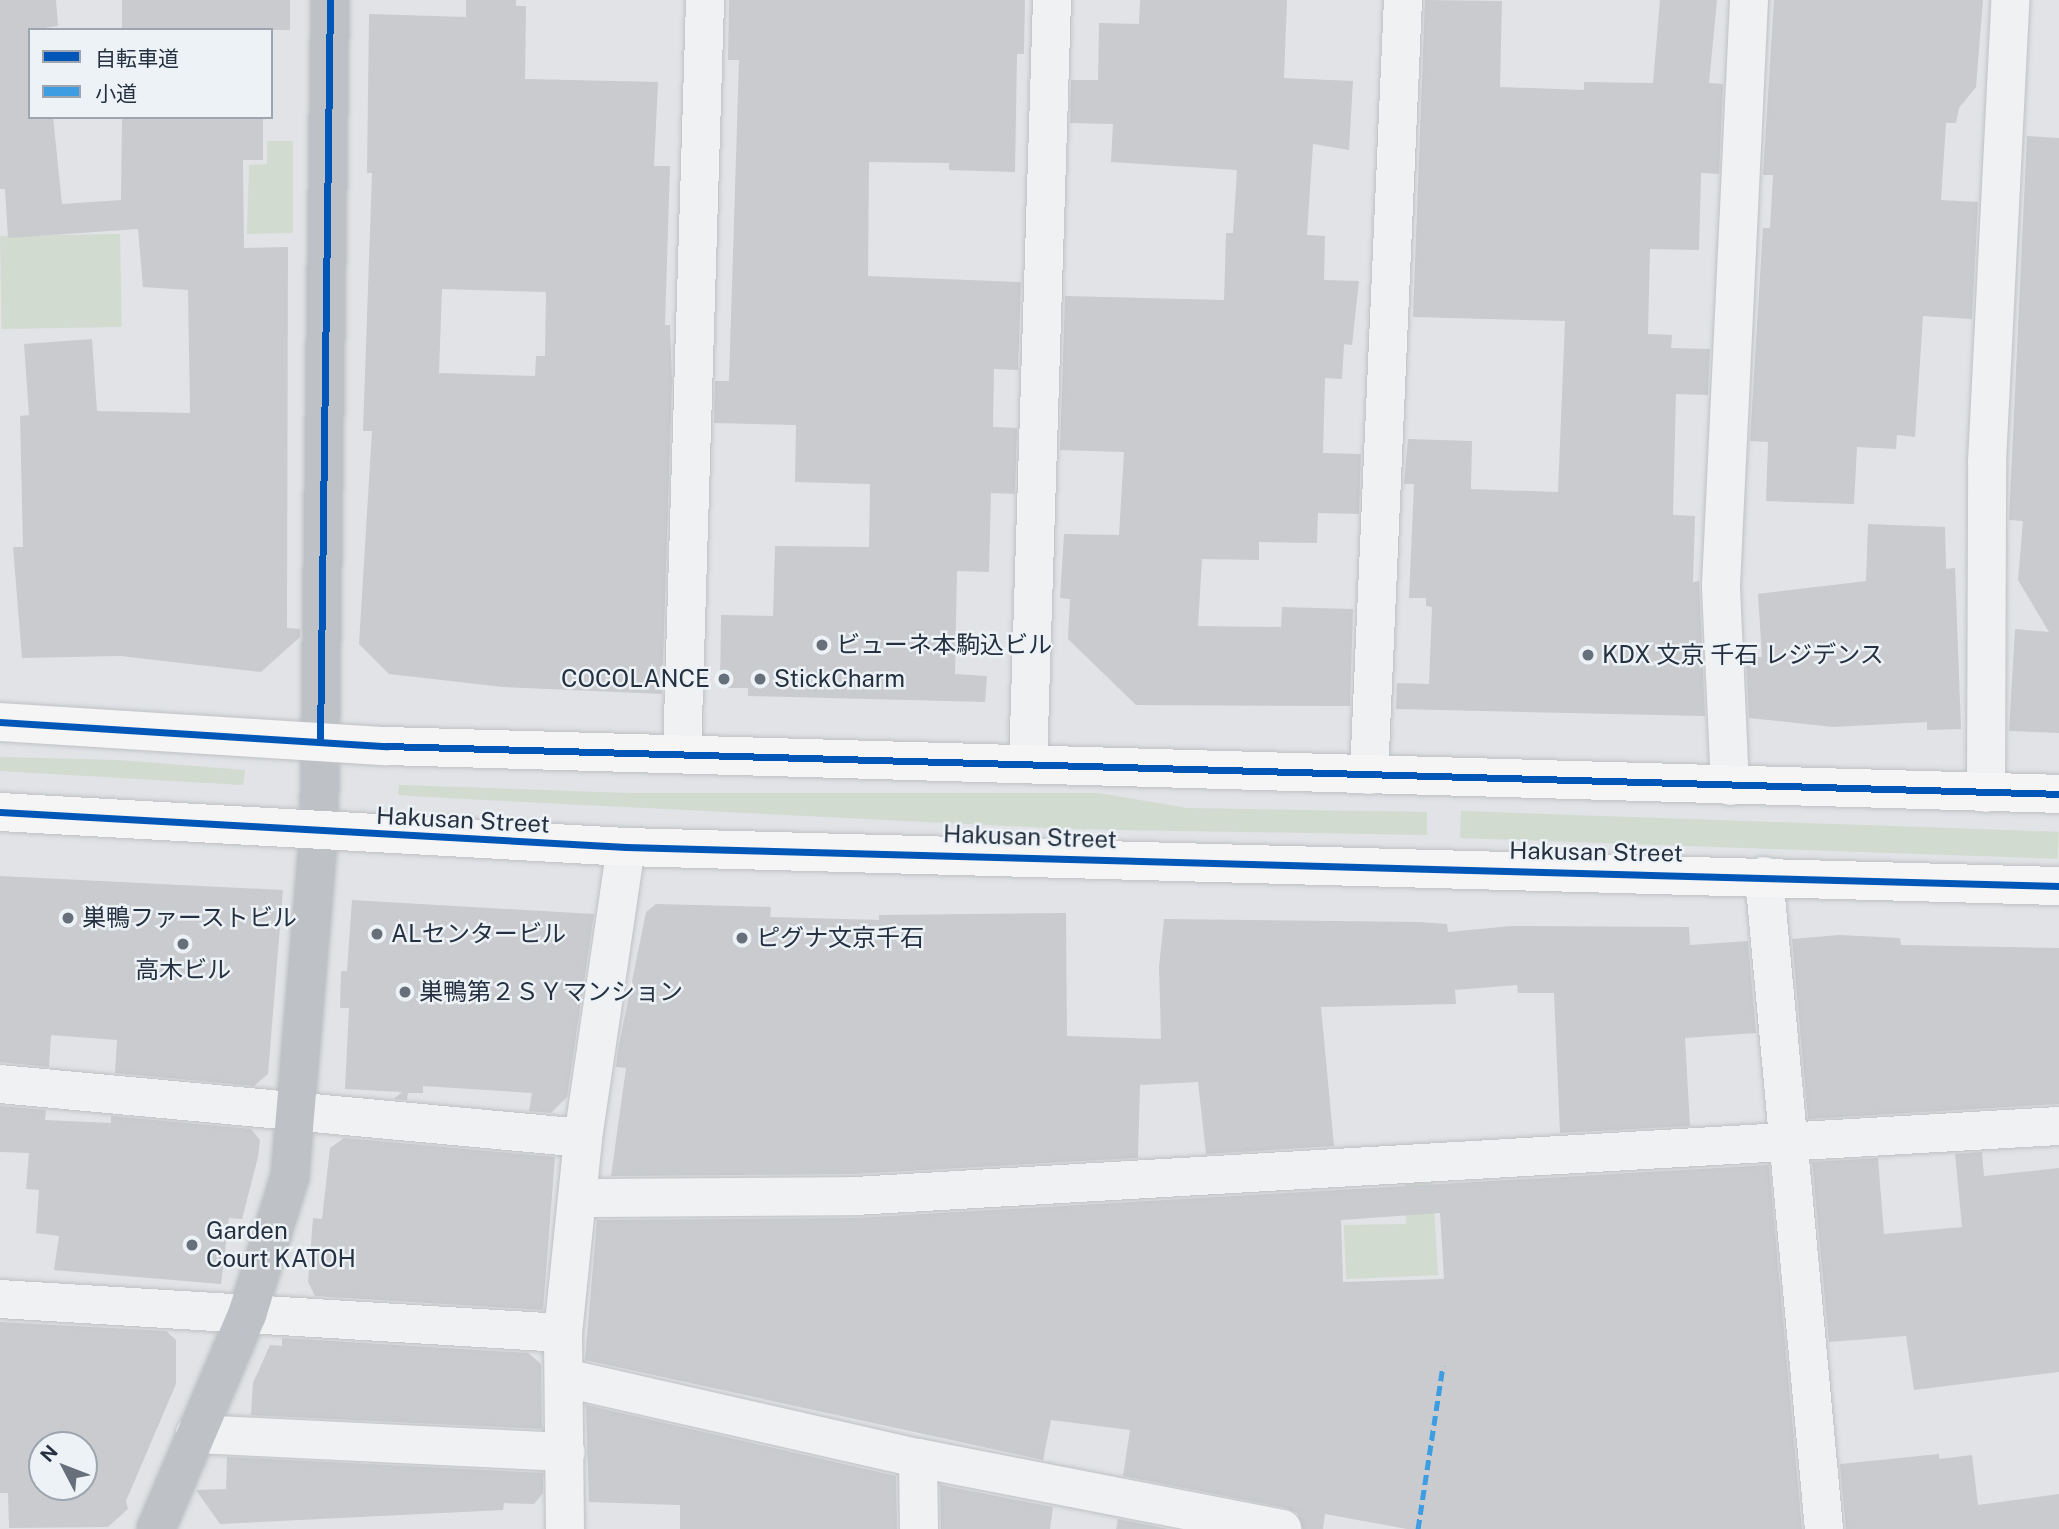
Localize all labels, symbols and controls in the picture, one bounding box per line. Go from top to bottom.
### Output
legend [28,28,273,119]
text: 自転車道 [95,46,179,71]
text: 小道 [95,81,137,106]
place label: ビューネ本駒込ビル [836,631,1052,659]
marker: ビューネ本駒込ビル [814,637,830,653]
place label: KDX 文京 千石 レジデンス [1602,641,1884,669]
marker: KDX 文京 千石 レジデンス [1580,647,1596,663]
place label: COCOLANCE [561,665,710,693]
place label: StickCharm [774,665,905,693]
marker: COCOLANCE [716,671,732,687]
marker: StickCharm [752,671,768,687]
street label: Hakusan Street [375,801,551,839]
street label: Hakusan Street [943,820,1117,854]
street label: Hakusan Street [1509,836,1683,868]
place label: 巣鴨ファーストビル [82,904,298,932]
marker: 巣鴨ファーストビル [60,910,76,926]
place label: ALセンタービル [391,920,566,948]
place label: ピグナ文京千石 [756,924,924,952]
marker: ALセンタービル [369,926,385,942]
marker: ピグナ文京千石 [734,930,750,946]
marker: 高木ビル [175,936,191,952]
place label: 高木ビル [135,956,231,984]
place label: 巣鴨第２ＳＹマンション [419,978,683,1006]
marker: 巣鴨第２ＳＹマンション [397,984,413,1000]
place label: Garden Court KATOH [206,1217,356,1273]
marker: Garden Court KATOH [184,1237,200,1253]
north arrow [28,1431,98,1501]
text: N [36,1440,62,1466]

